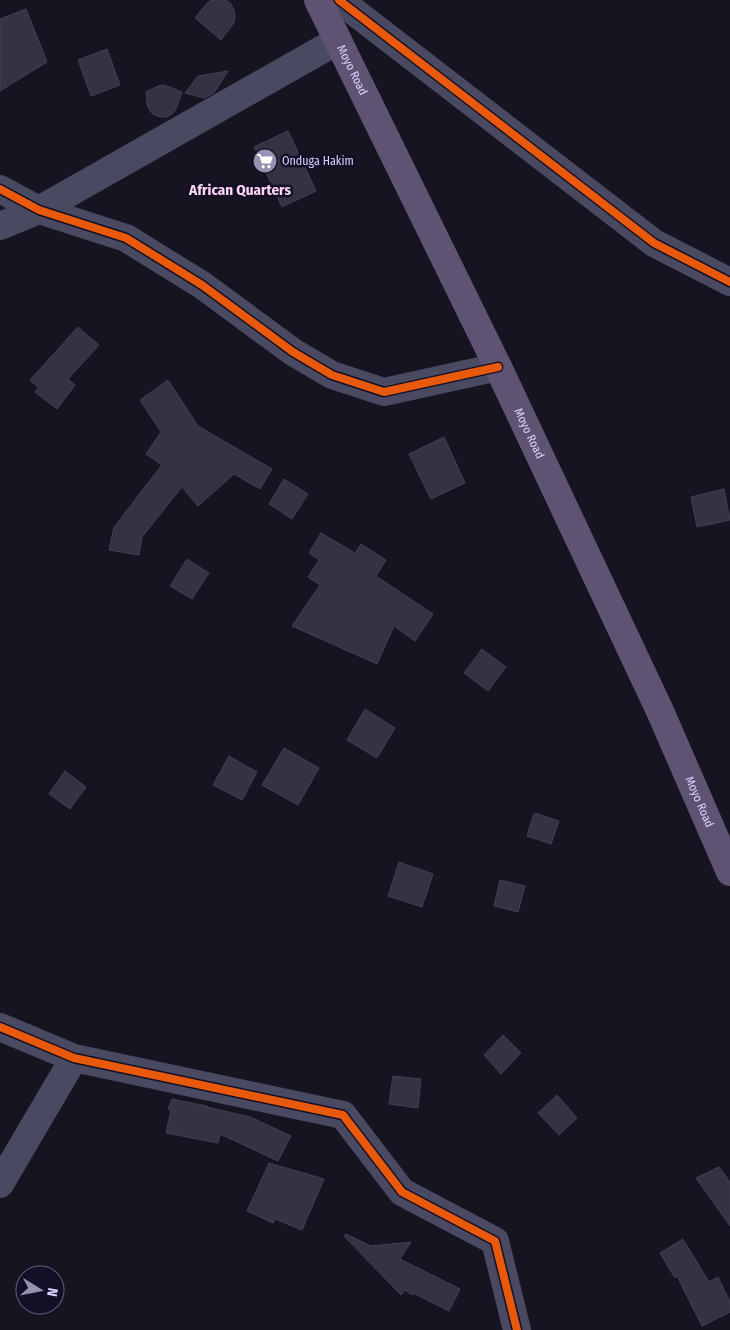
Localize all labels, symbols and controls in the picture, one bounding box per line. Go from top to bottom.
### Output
street label: Moyo Road [334,43,371,97]
supermarket icon: Onduga Hakim [252,148,278,174]
place label: Onduga Hakim [282,154,354,168]
district label: African Quarters [188,181,291,199]
street label: Moyo Road [511,406,547,461]
street label: Moyo Road [682,774,717,829]
north arrow [15,1265,65,1315]
text: N [43,1287,61,1298]

